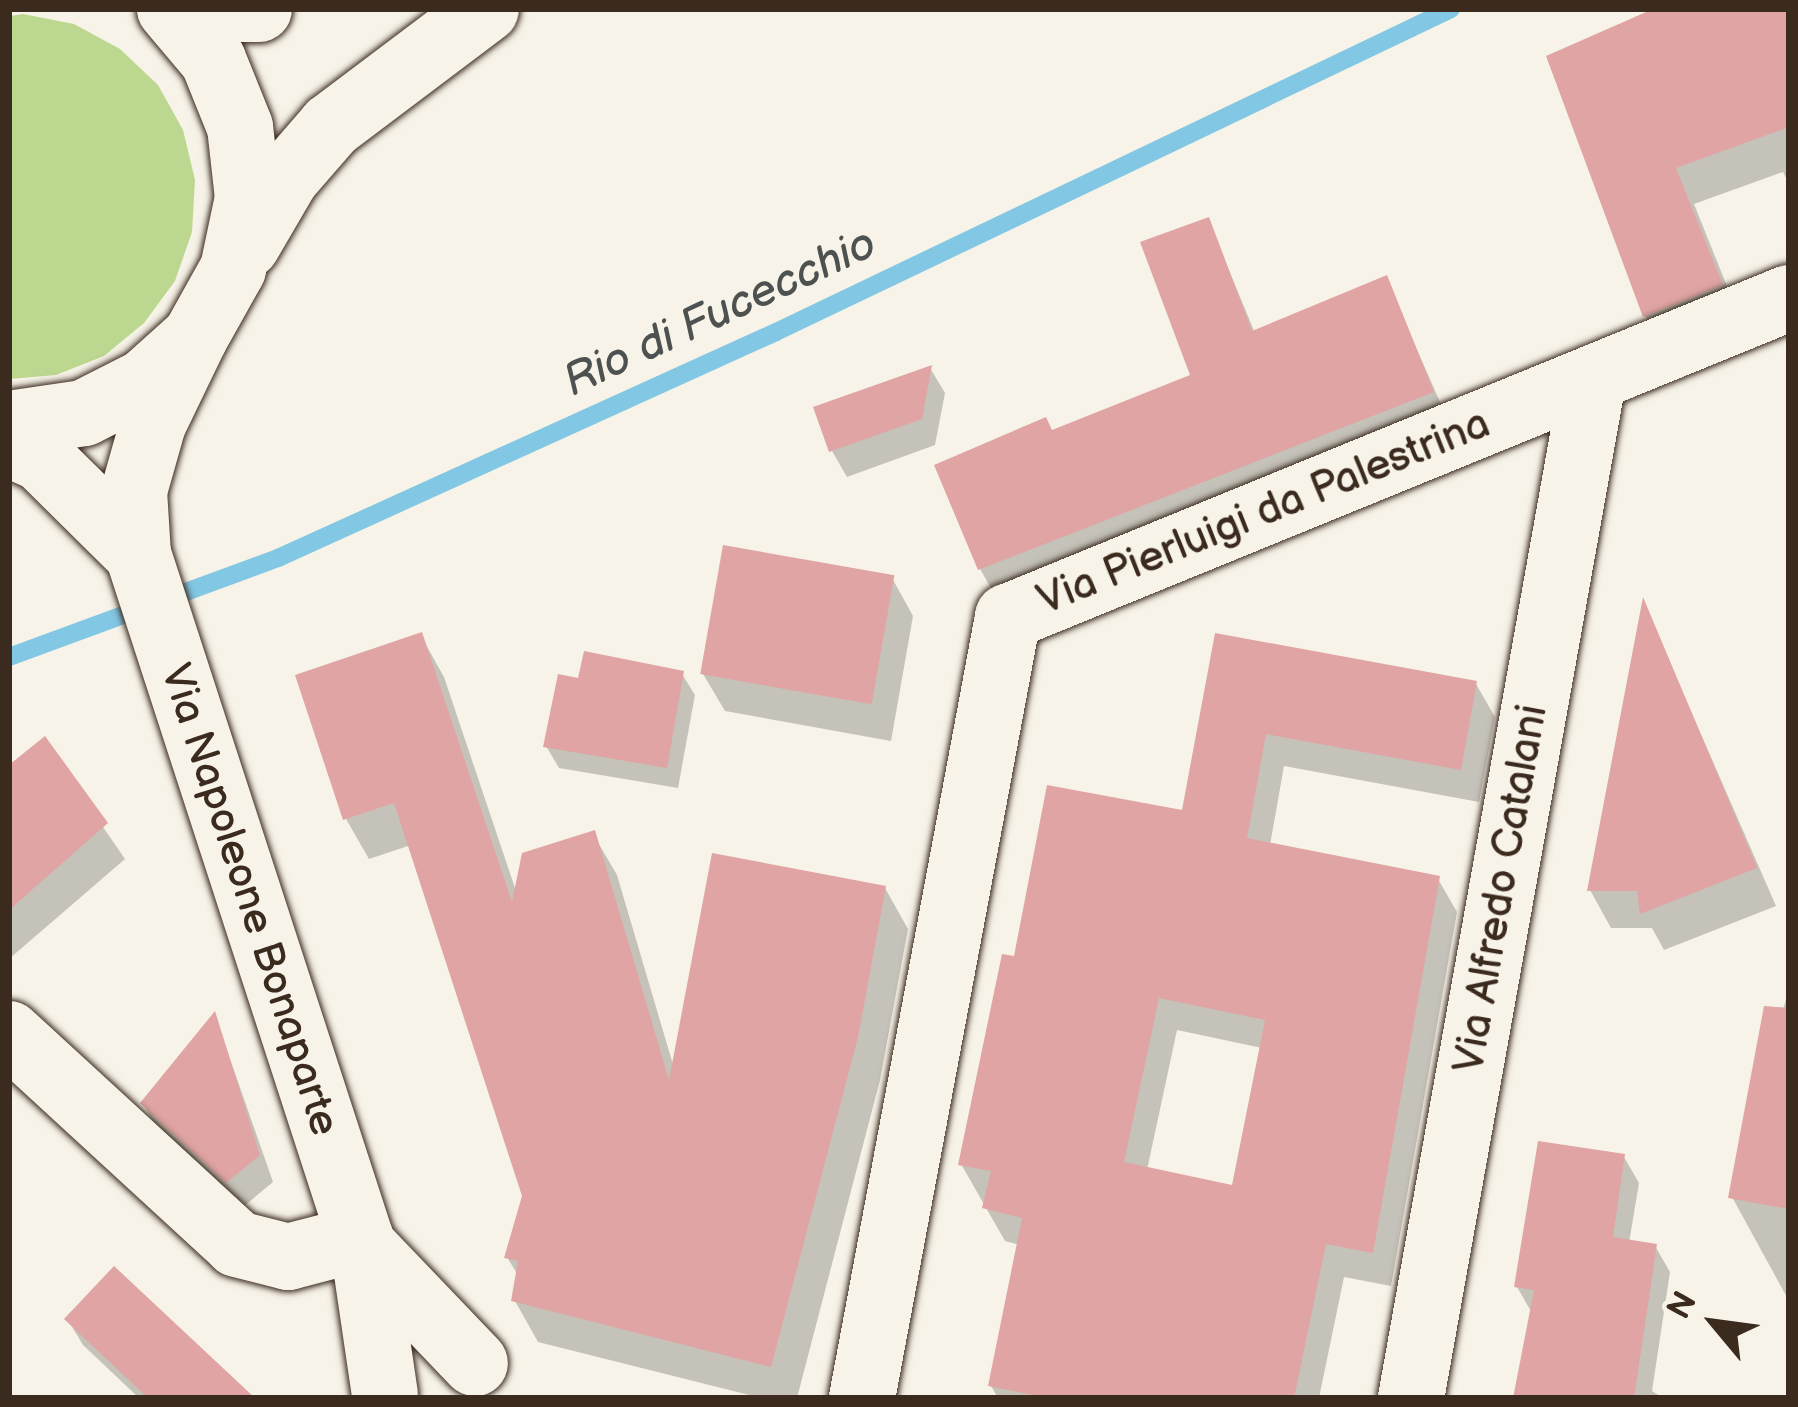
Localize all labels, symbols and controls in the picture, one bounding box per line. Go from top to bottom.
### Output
water label: Rio di Fucecchio [555,217,885,409]
street label: Via Pierluigi da Palestrina [1031,399,1497,627]
street label: Via Napoleone Bonaparte [149,658,349,1142]
street label: Via Alfredo Catalani [1445,701,1559,1077]
north arrow [1654,1263,1774,1383]
text: N [1659,1285,1706,1326]

